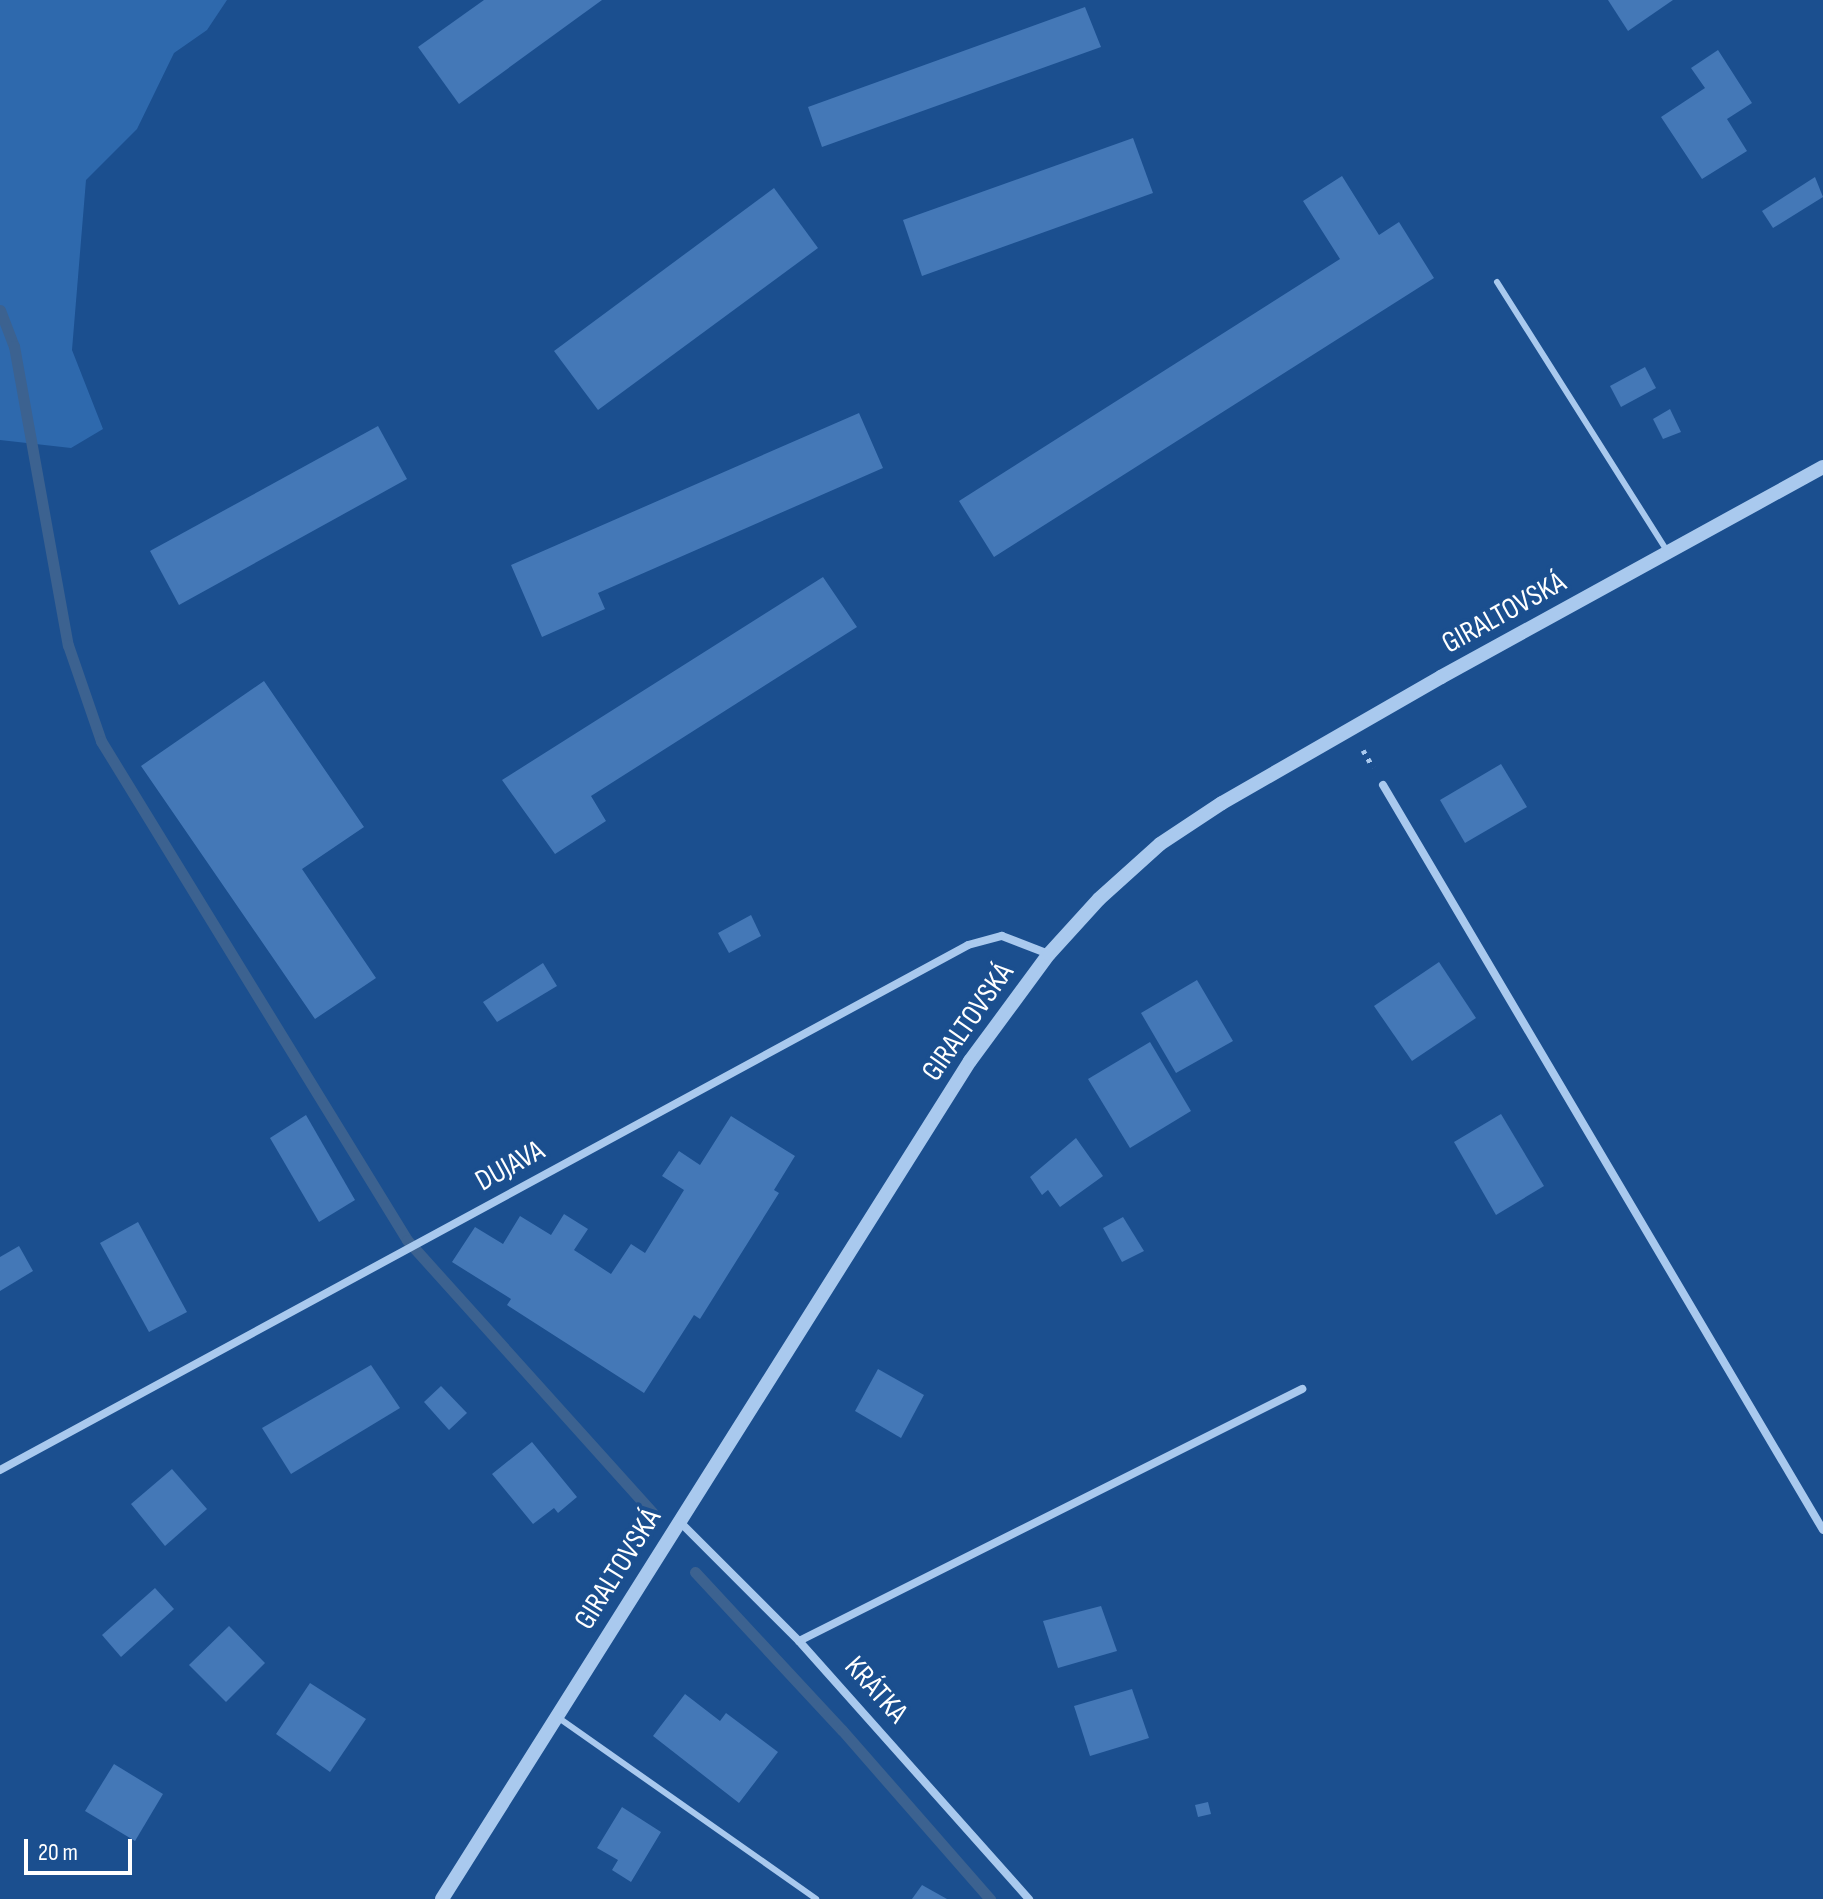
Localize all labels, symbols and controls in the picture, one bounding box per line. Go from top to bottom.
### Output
street label: GIRALTOVSKÁ [1436,564,1572,662]
street label: GIRALTOVSKÁ [914,956,1022,1088]
street label: DUJAVA [469,1133,551,1199]
street label: GIRALTOVSKÁ [567,1502,669,1636]
street label: KRÁTKA [837,1649,915,1731]
scale bar [28,1823,136,1873]
text: 20 m [38,1838,78,1867]

